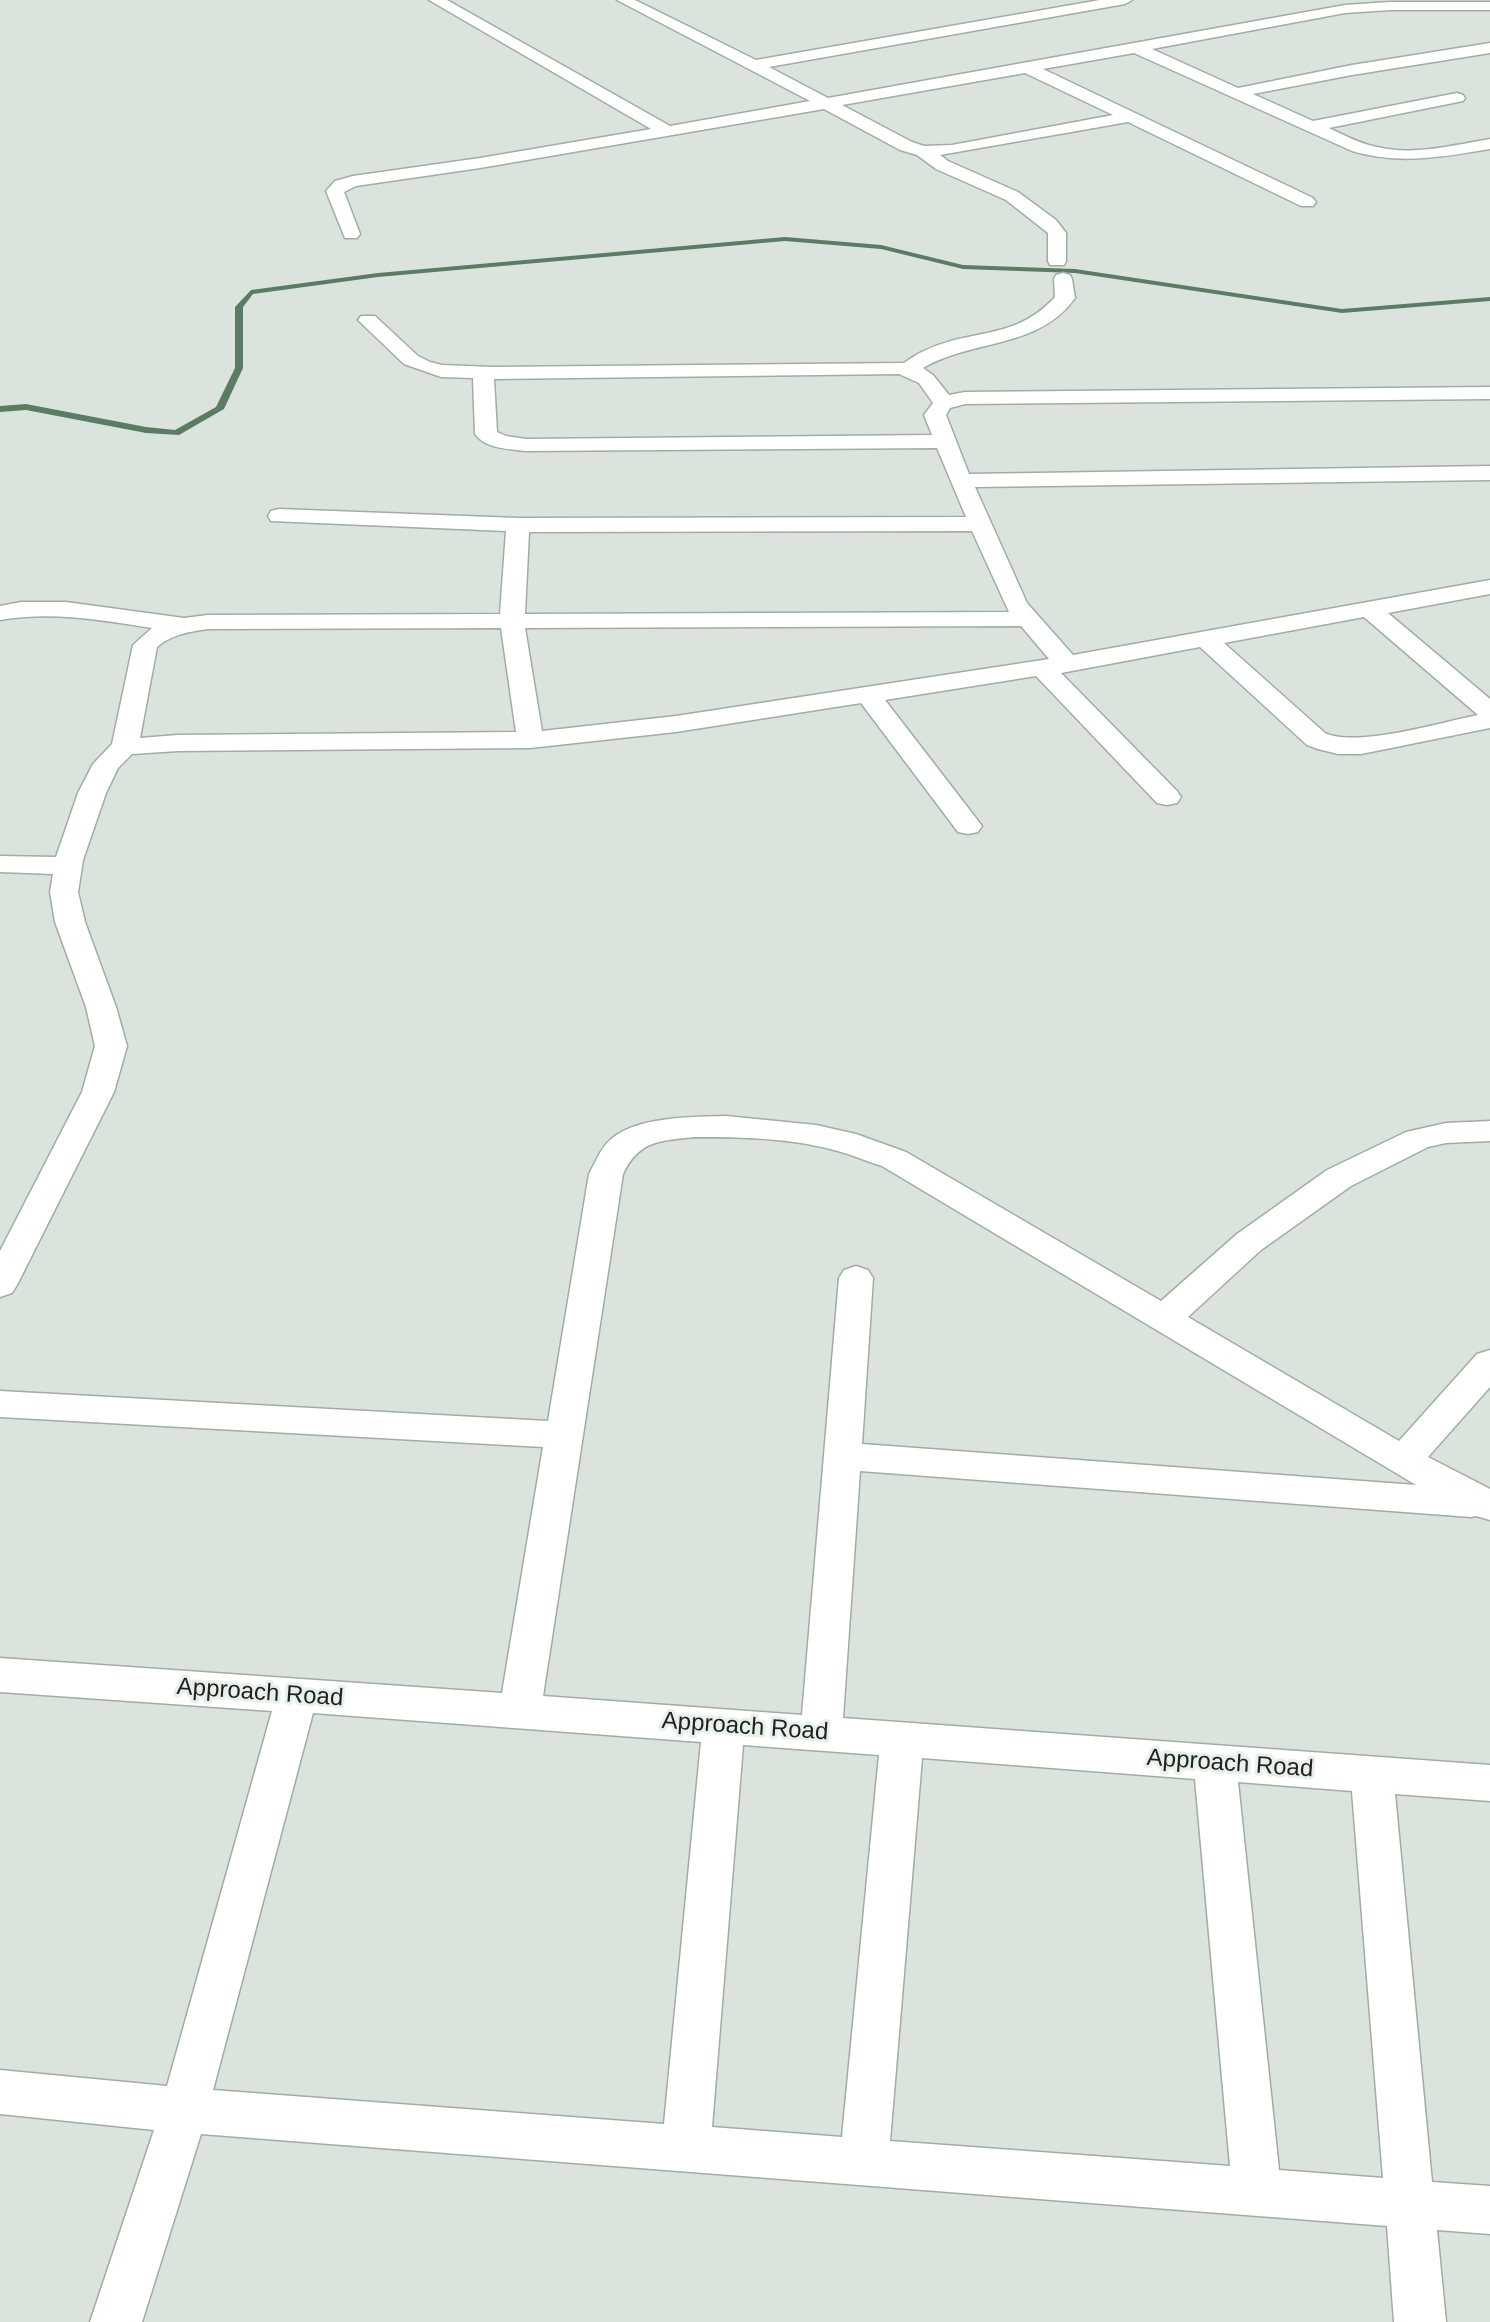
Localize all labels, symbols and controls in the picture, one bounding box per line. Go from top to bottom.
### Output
street label: Approach Road [176,1673,344,1713]
street label: Approach Road [661,1707,829,1747]
street label: Approach Road [1146,1744,1314,1784]

